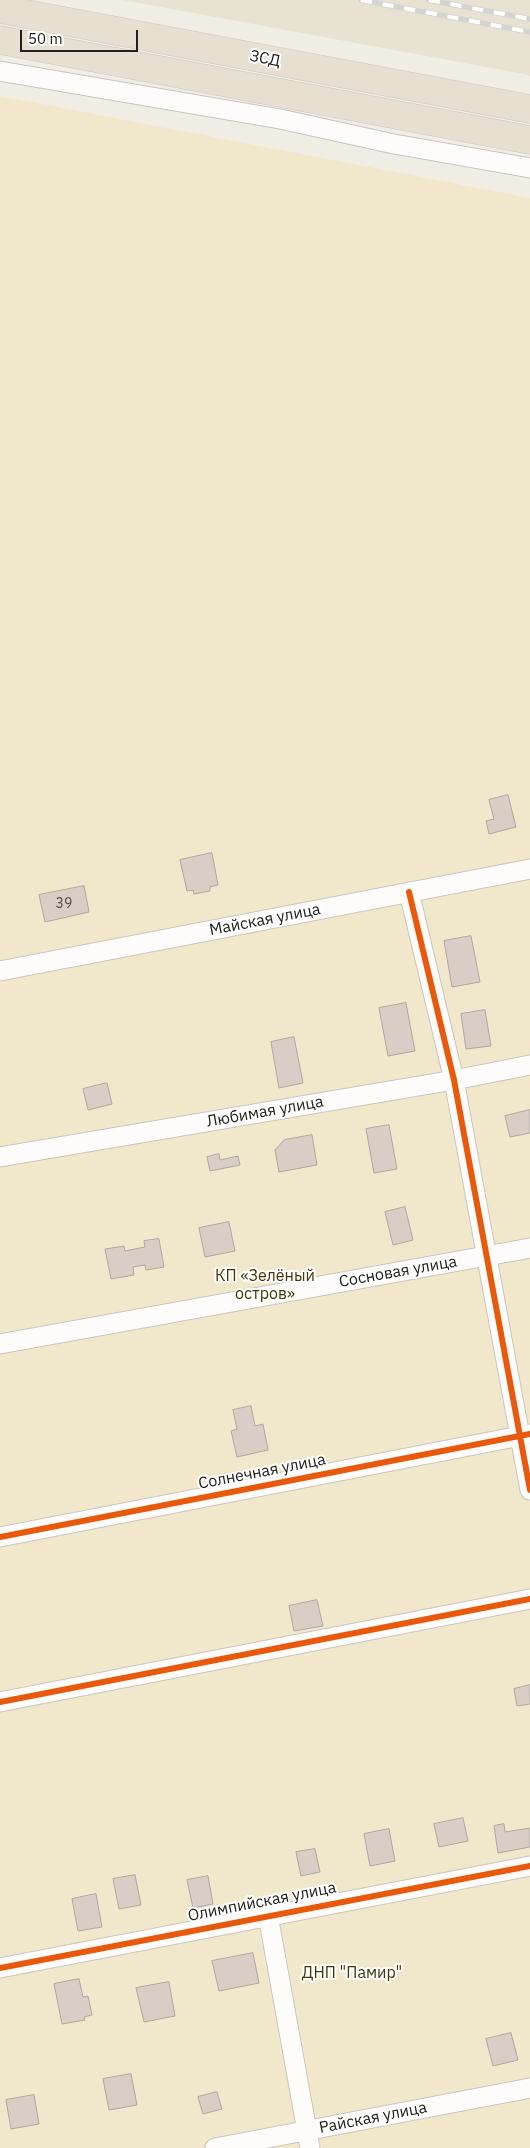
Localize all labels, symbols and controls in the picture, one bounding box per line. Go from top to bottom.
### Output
scale bar [22,20,140,52]
text: 50 m [28,29,63,48]
street label: ЗСД [248,47,282,71]
house number: 39 [56,896,72,912]
street label: Майская улица [208,900,322,940]
street label: Любимая улица [205,1092,325,1132]
street label: Сосновая улица [338,1252,458,1292]
park label: КП «Зелёный остров» [215,1266,315,1304]
street label: Солнечная улица [197,1450,327,1494]
street label: Олимпийская улица [186,1878,338,1926]
park label: ДНП "Памир" [302,1963,402,1983]
street label: Райская улица [317,2098,429,2138]

